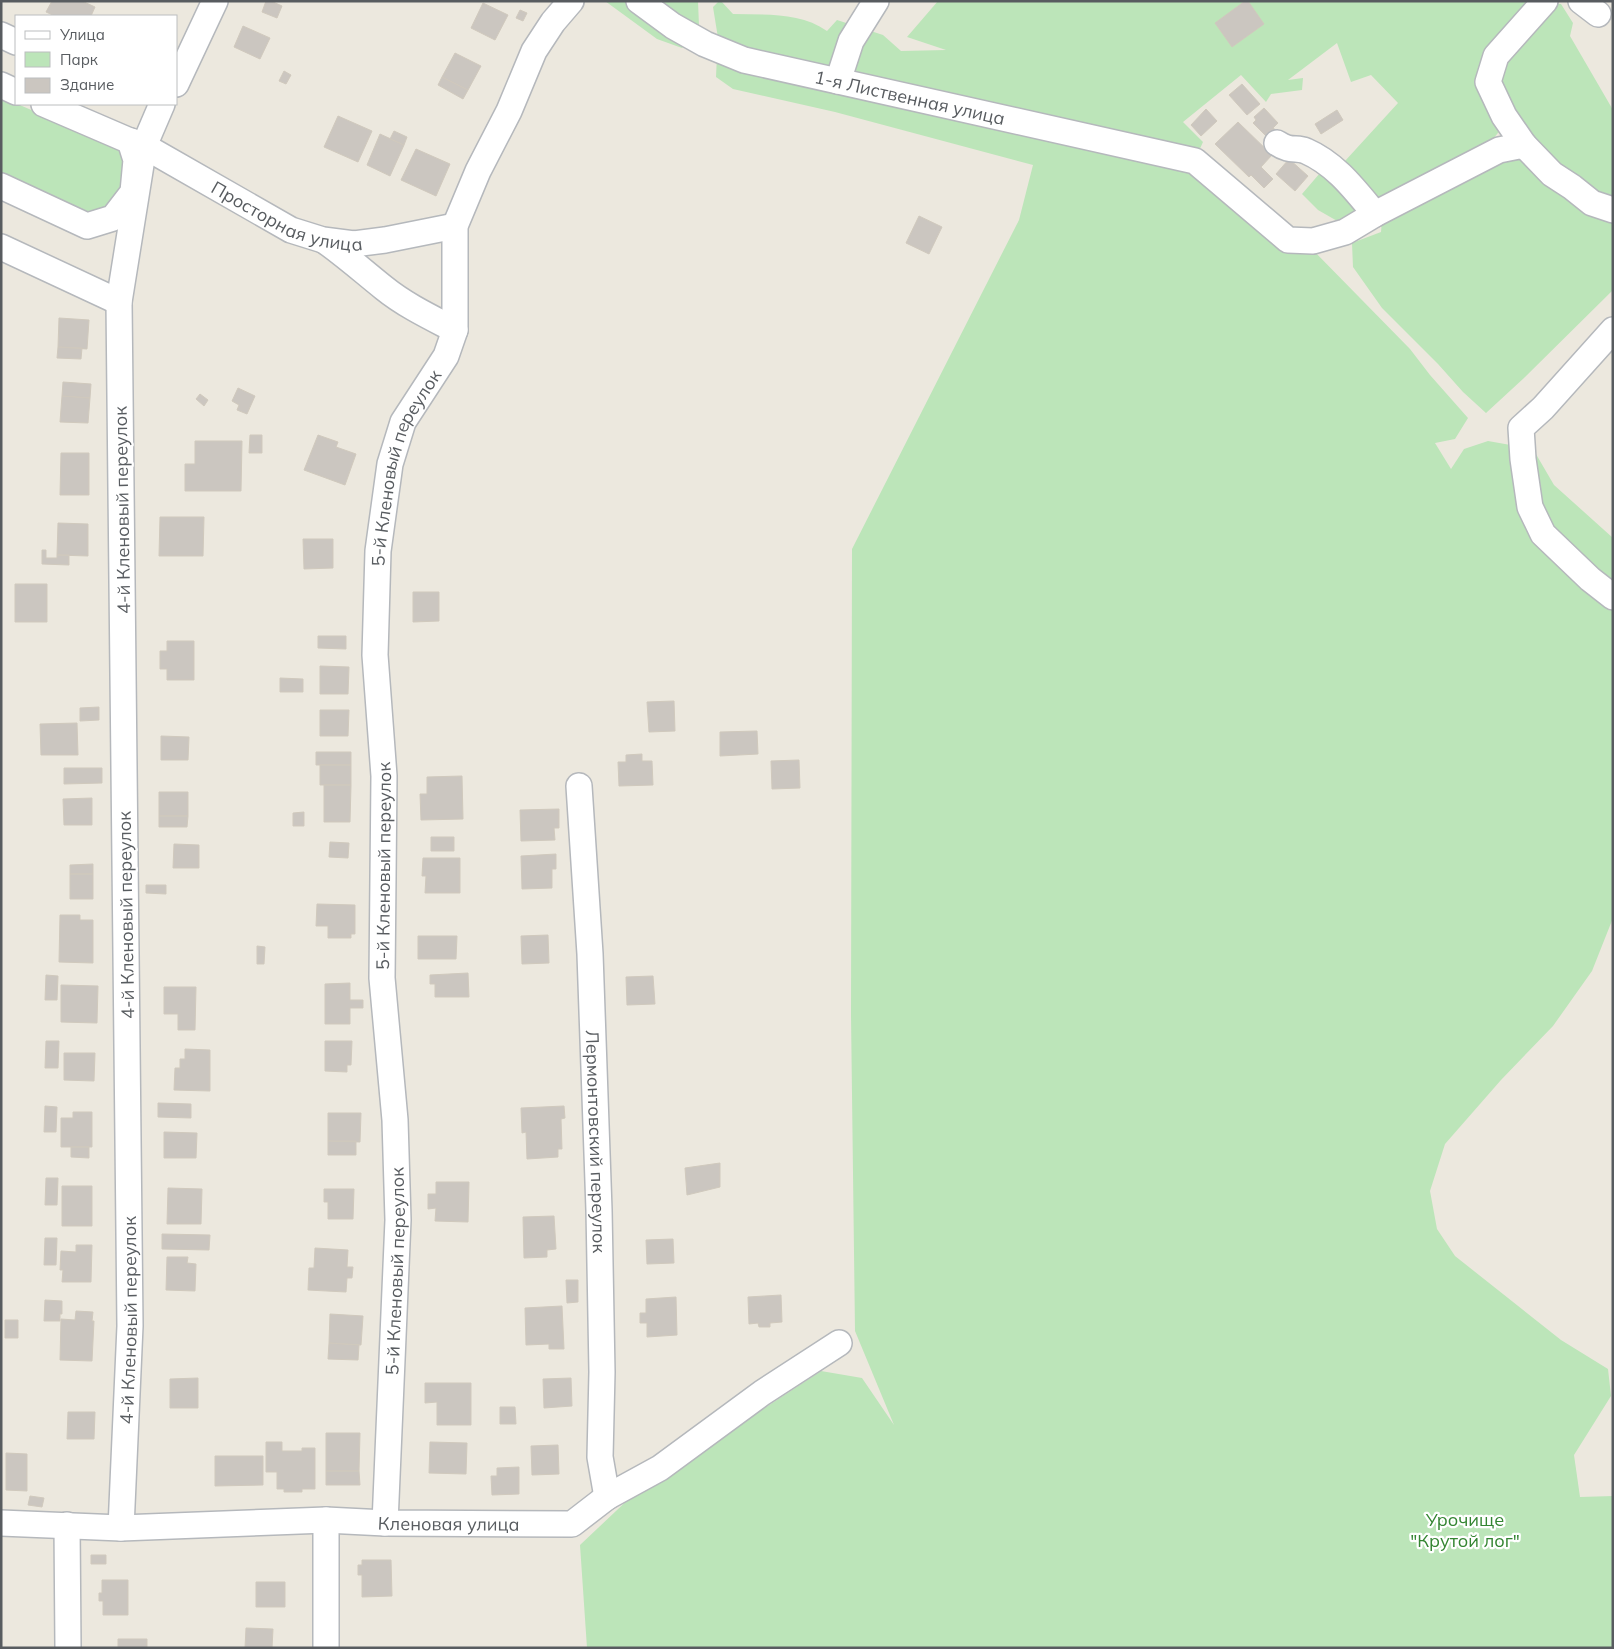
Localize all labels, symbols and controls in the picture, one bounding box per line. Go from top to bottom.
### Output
legend [15,15,178,105]
text: Улица [59,25,105,44]
text: Парк [60,50,99,69]
street label: 1-я Лиственная улица [812,65,1007,130]
text: Здание [60,75,114,94]
street label: Просторная улица [207,176,364,256]
street label: 5-й Кленовый переулок [366,364,446,567]
street label: 4-й Кленовый переулок [109,406,135,614]
street label: 5-й Кленовый переулок [371,761,396,970]
street label: 4-й Кленовый переулок [113,811,139,1019]
street label: Лермонтовский переулок [581,1030,611,1254]
street label: 5-й Кленовый переулок [380,1167,410,1376]
street label: 4-й Кленовый переулок [114,1216,142,1425]
park label: Урочище "Крутой лог" [1410,1508,1520,1552]
street label: Кленовая улица [377,1511,520,1535]

